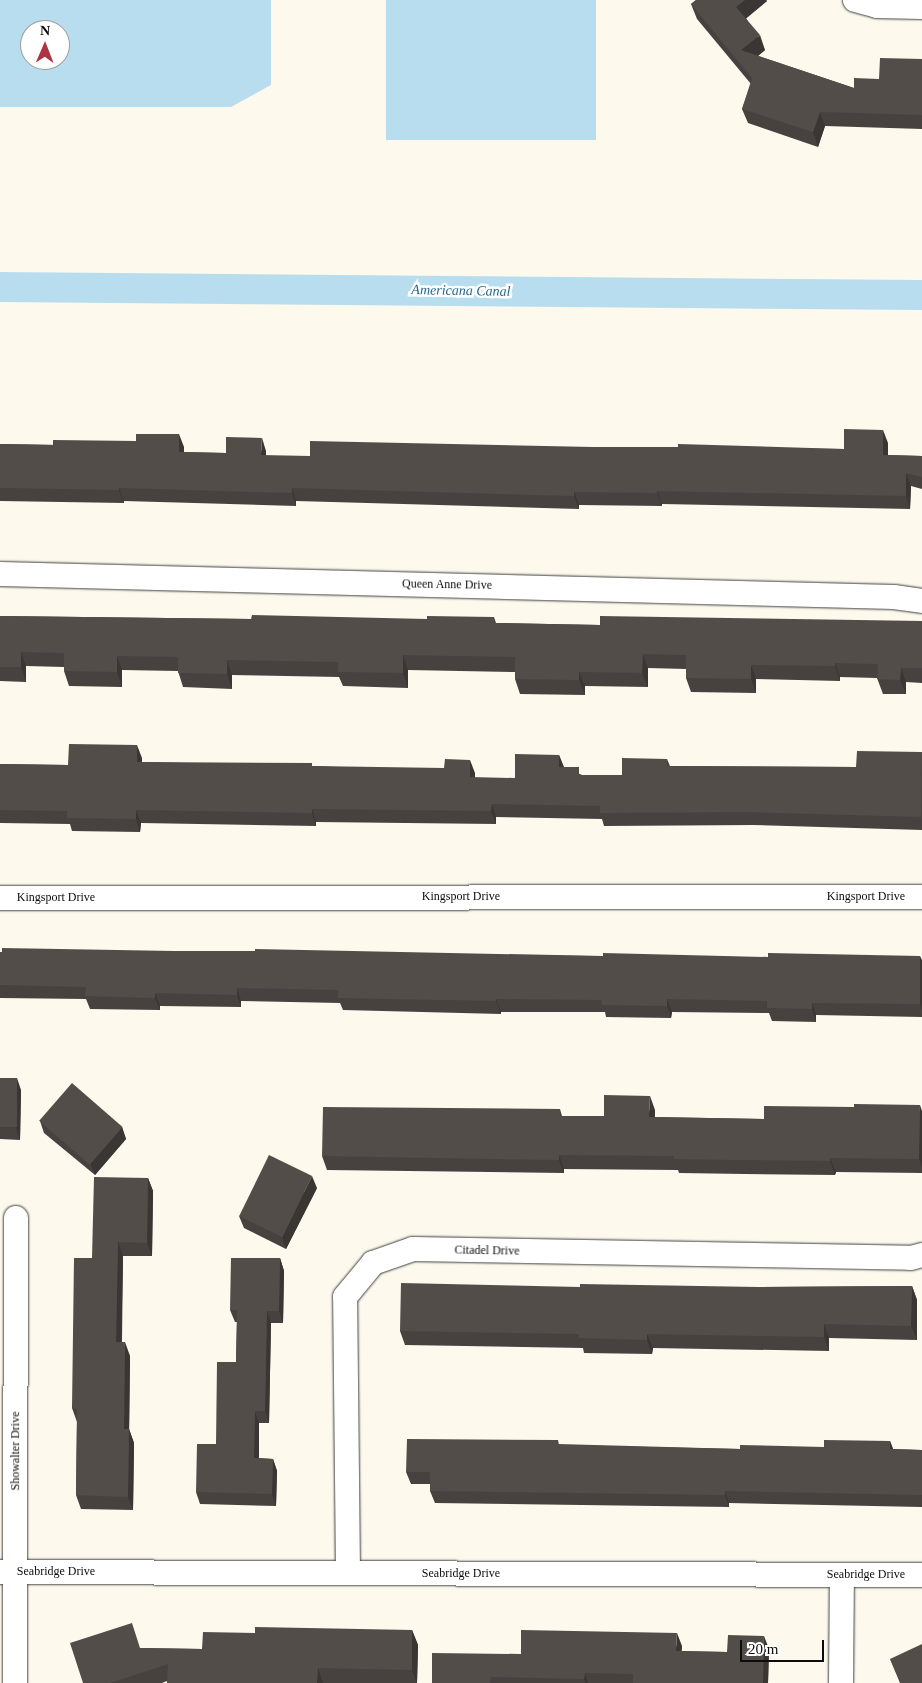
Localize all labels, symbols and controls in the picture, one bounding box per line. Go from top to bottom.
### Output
north arrow [20,20,70,70]
text: N [40,23,50,38]
water label: Americana Canal [411,282,511,300]
street label: Queen Anne Drive [402,577,492,593]
street label: Kingsport Drive [422,890,500,904]
street label: Kingsport Drive [827,890,905,904]
street label: Kingsport Drive [17,891,95,905]
street label: Citadel Drive [454,1243,520,1259]
street label: Showalter Drive [9,1412,23,1490]
street label: Seabridge Drive [17,1565,95,1579]
street label: Seabridge Drive [422,1567,500,1581]
street label: Seabridge Drive [827,1568,905,1582]
scale bar [742,1630,826,1662]
text: 20 m [748,1641,778,1657]

